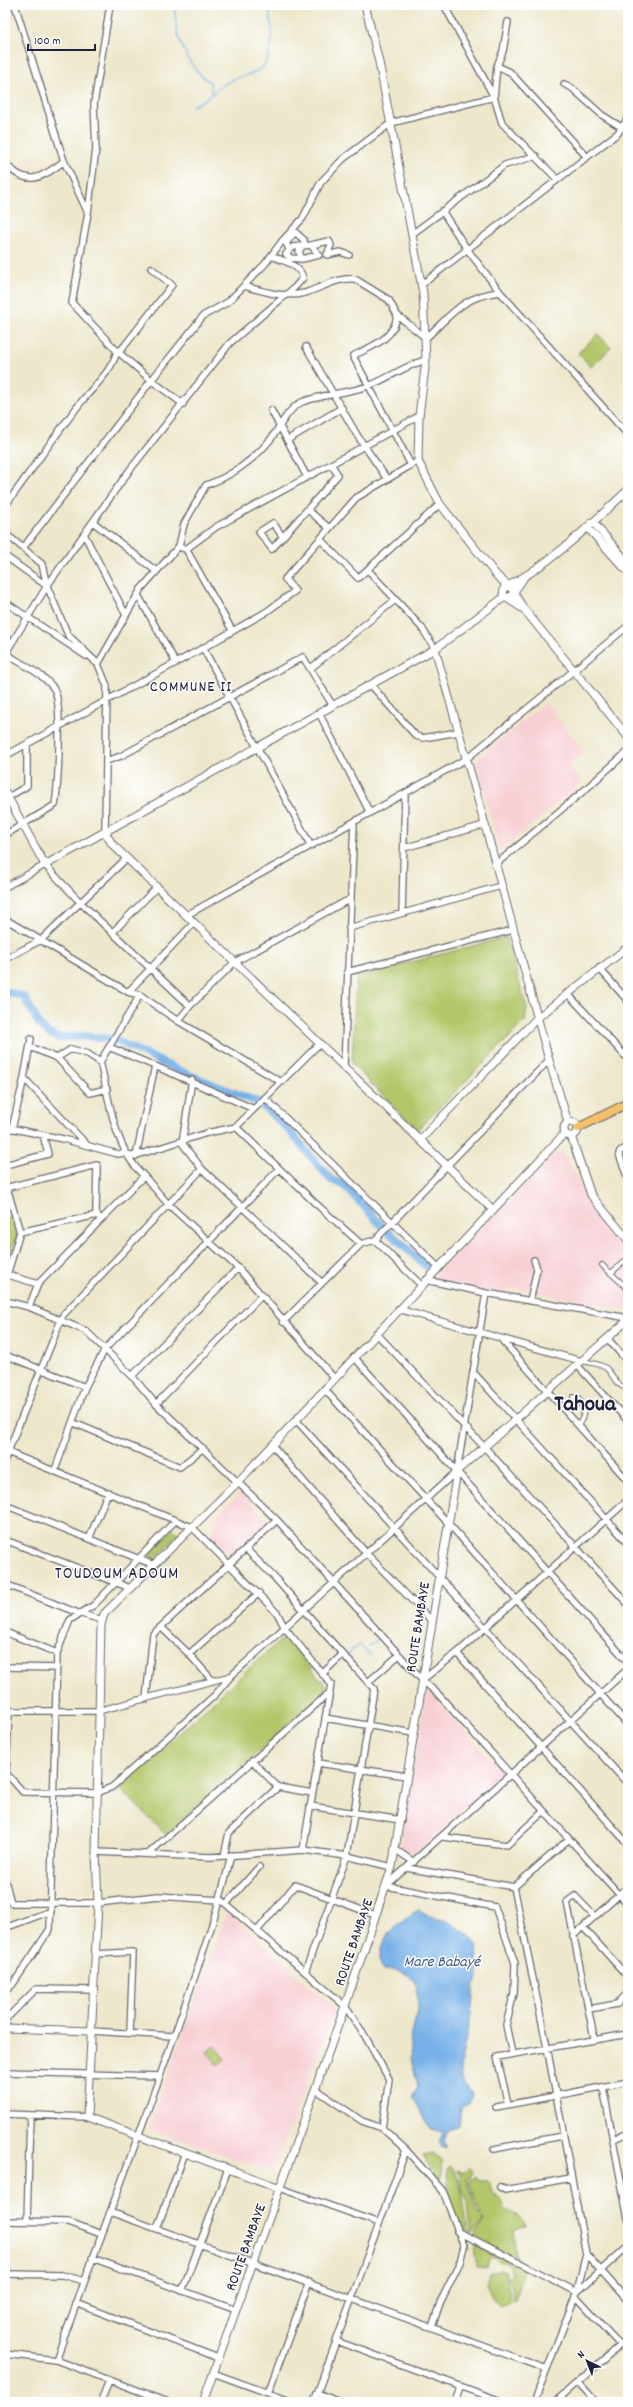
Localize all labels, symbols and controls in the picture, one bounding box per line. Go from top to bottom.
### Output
scale bar [28,26,95,52]
text: 100 m [34,33,61,50]
district label: COMMUNE II [150,676,232,699]
district label: Tahoua [554,1389,617,1422]
district label: TOUDOUM ADOUM [55,1563,179,1587]
street label: ROUTE BAMBAYE [401,1580,437,1674]
street label: ROUTE BAMBAYE [330,1896,380,1989]
water label: Mare Babayé [404,1951,482,1974]
street label: ROUTE BAMBAYE [221,2201,273,2294]
north arrow [567,2341,607,2381]
text: N [574,2347,589,2363]

